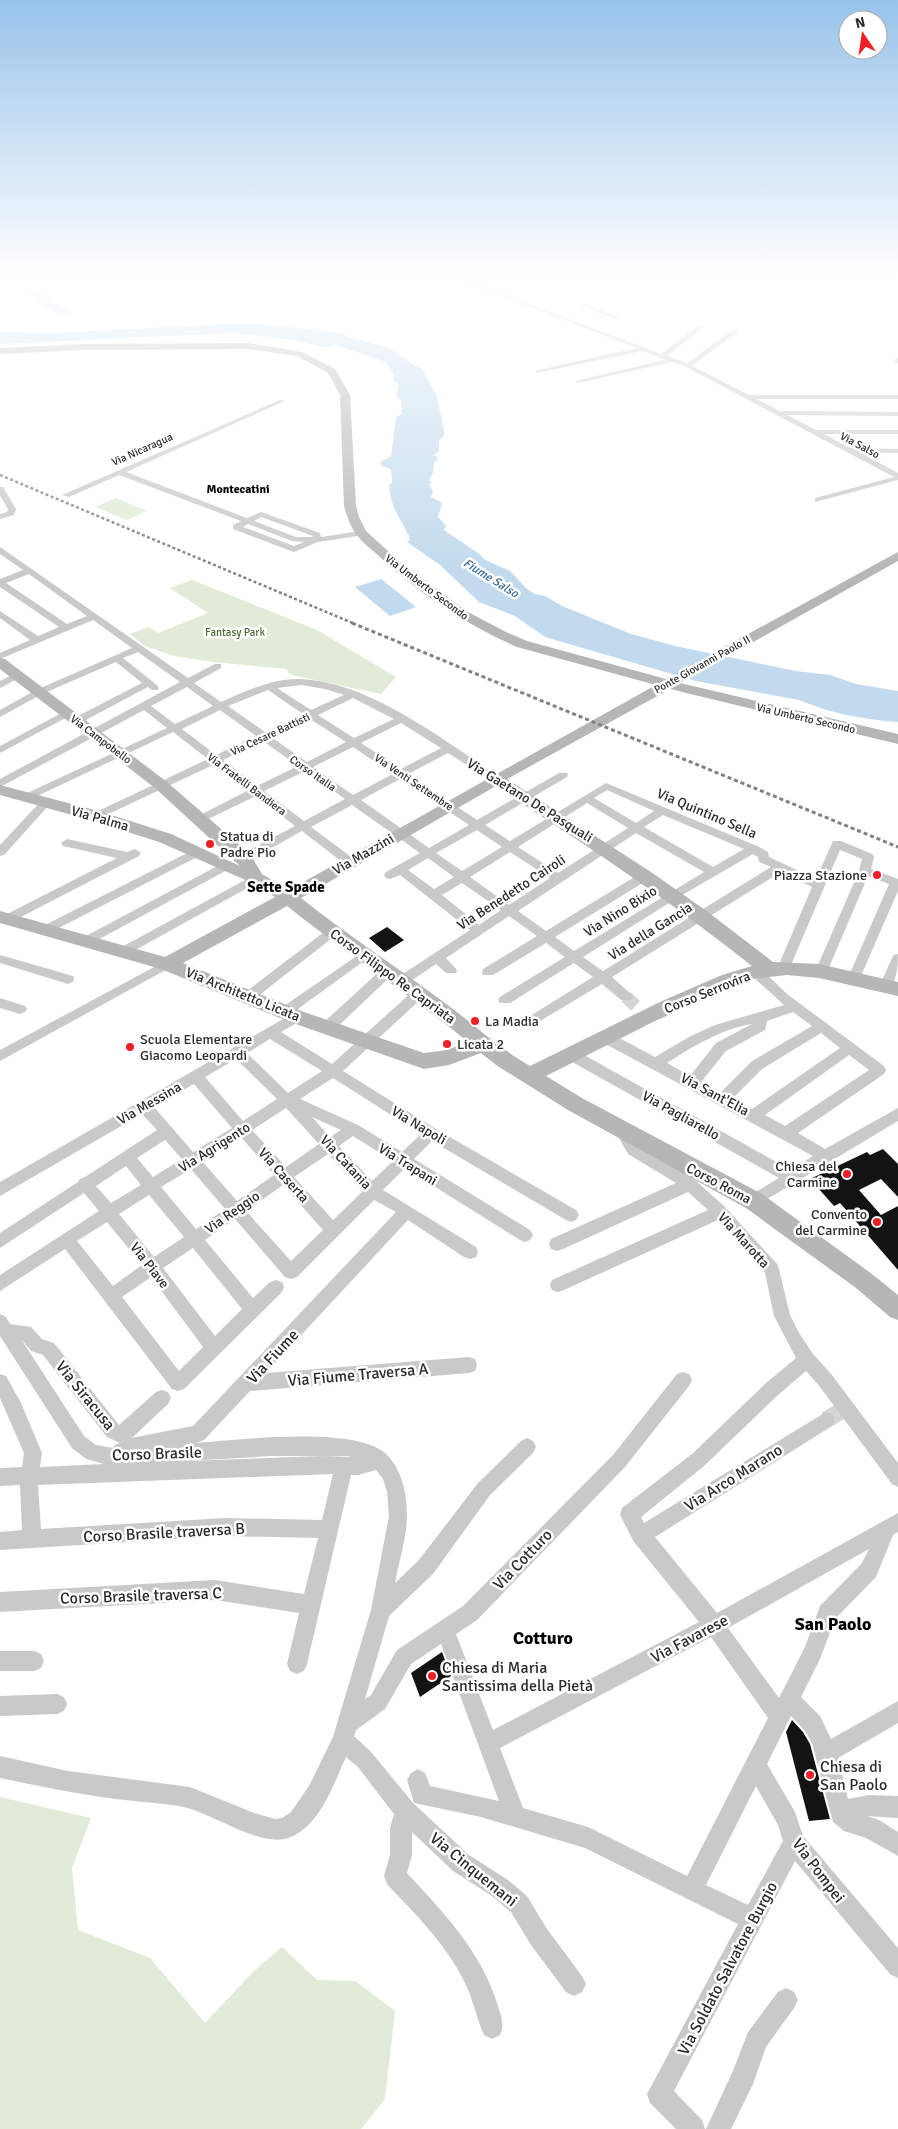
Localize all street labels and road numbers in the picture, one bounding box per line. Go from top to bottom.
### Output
street label: Via Nicaragua [110,430,175,469]
street label: Via Salso [838,430,882,461]
street label: Via Umberto Secondo [382,552,471,623]
street label: Ponte Giovanni Paolo II [652,633,753,696]
street label: Via Umberto Secondo [755,701,857,736]
street label: Via Cesare Battisti [228,710,312,759]
street label: Via Campobello [68,712,134,767]
street label: Via Fratelli Bandiera [205,751,289,818]
street label: Via Venti Settembre [372,751,456,814]
street label: Corso Italia [287,753,339,794]
street label: Via Gaetano De Pasquali [464,755,596,846]
street label: Via Quintino Sella [654,785,759,842]
street label: Via Palma [69,802,131,835]
street label: Via Mazzini [329,830,397,879]
street label: Via Benedetto Cairoli [454,851,569,934]
street label: Via Nino Bixio [581,882,660,941]
street label: Via della Gancia [605,899,696,964]
street label: Corso Filippo Re Capriata [327,925,459,1028]
street label: Via Architetto Licata [183,964,302,1025]
street label: Corso Serrovira [662,967,753,1017]
street label: Via Sant'Elia [678,1069,752,1120]
street label: Via Messina [114,1078,184,1129]
street label: Via Pagliarello [639,1087,723,1144]
street label: Via Napoli [388,1102,449,1148]
street label: Via Agrigento [175,1119,253,1176]
street label: Via Catania [316,1132,375,1193]
street label: Via Trapani [375,1140,440,1189]
street label: Via Caserta [255,1144,313,1206]
street label: Corso Roma [683,1159,754,1208]
street label: Via Reggio [202,1187,263,1237]
street label: Via Marotta [714,1209,773,1272]
street label: Via Piave [126,1239,173,1292]
street label: Via Fiume [242,1325,303,1388]
street label: Via Siracusa [51,1357,119,1434]
street label: Via Fiume Traversa A [287,1359,429,1391]
street label: Via Arco Marano [681,1440,786,1516]
street label: Corso Brasile [112,1442,202,1466]
street label: Corso Brasile traversa B [83,1519,245,1547]
street label: Via Cotturo [489,1525,557,1594]
street label: Corso Brasile traversa C [60,1583,223,1609]
street label: Via Favarese [647,1610,732,1668]
street label: Via Cinquemani [426,1828,521,1911]
street label: Via Pompei [787,1834,849,1907]
street label: Via Soldato Salvatore Burgio [674,1878,782,2059]

